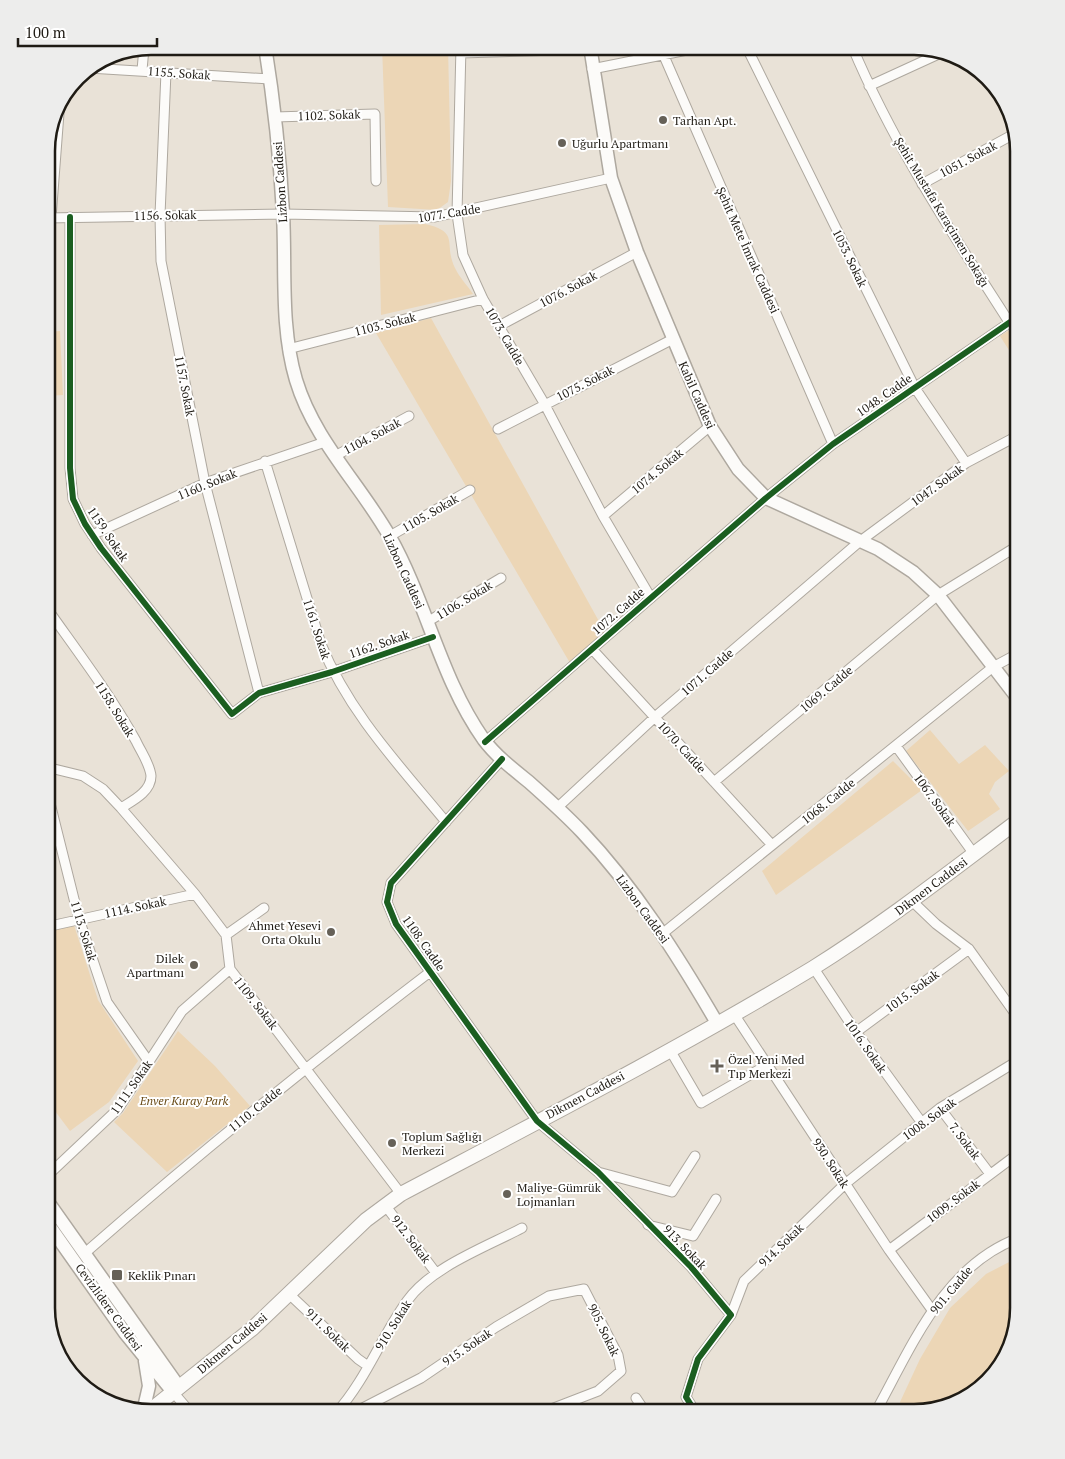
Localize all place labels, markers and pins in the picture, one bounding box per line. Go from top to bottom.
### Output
place label: Tarhan Apt. [673,113,736,128]
marker: Tarhan Apt. [657,114,669,126]
place label: Uğurlu Apartmanı [572,136,669,151]
marker: Uğurlu Apartmanı [556,137,568,149]
place label: Ahmet Yesevi Orta Okulu [249,918,321,947]
marker: Ahmet Yesevi Orta Okulu [325,926,337,938]
place label: Dilek Apartmanı [127,951,185,980]
marker: Dilek Apartmanı [188,959,200,971]
place label: Özel Yeni Med Tıp Merkezi [728,1052,805,1081]
marker: Özel Yeni Med Tıp Merkezi [710,1059,724,1073]
place label: Toplum Sağlığı Merkezi [402,1129,482,1158]
marker: Toplum Sağlığı Merkezi [386,1137,398,1149]
place label: Maliye-Gümrük Lojmanları [517,1180,602,1209]
marker: Maliye-Gümrük Lojmanları [501,1188,513,1200]
marker: Keklik Pınarı [110,1268,124,1282]
place label: Keklik Pınarı [128,1268,196,1283]

